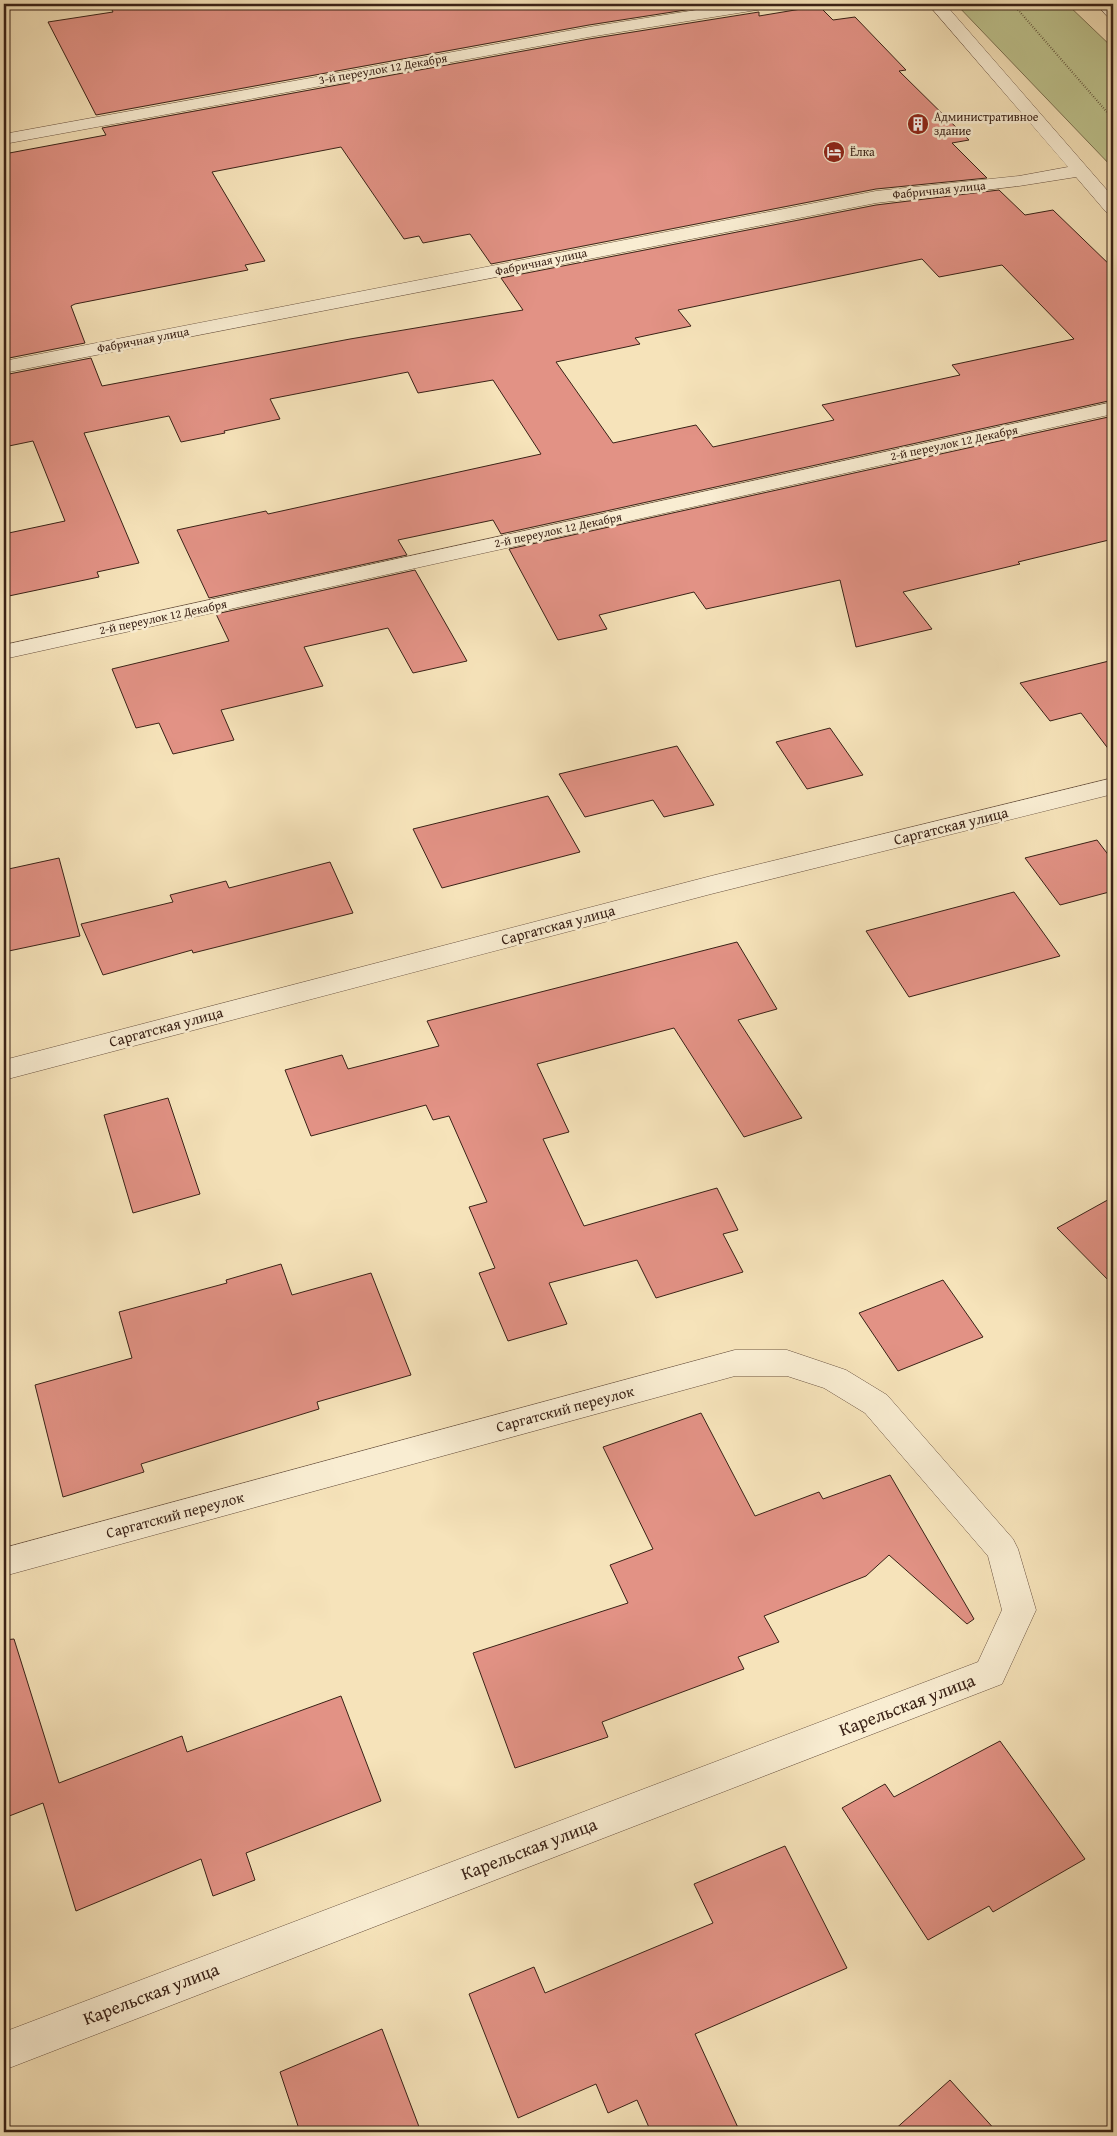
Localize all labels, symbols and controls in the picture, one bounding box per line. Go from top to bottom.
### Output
street label: 3-й переулок 12 Декабря [317,49,448,88]
place label: Административное здание [934,108,1039,139]
building icon: Административное здание [906,112,930,136]
hotel icon: Ёлка [822,140,846,164]
place label: Ёлка [850,143,875,160]
street label: Фабричная улица [892,176,987,203]
street label: Фабричная улица [493,243,589,280]
street label: Фабричная улица [95,322,191,357]
street label: 2-й переулок 12 Декабря [888,421,1019,464]
street label: 2-й переулок 12 Декабря [492,508,623,551]
street label: 2-й переулок 12 Декабря [97,595,228,638]
street label: Саргатская улица [892,801,1011,850]
street label: Саргатская улица [499,899,618,950]
street label: Саргатская улица [107,1001,226,1052]
street label: Саргатский переулок [494,1380,636,1437]
street label: Саргатский переулок [104,1486,246,1543]
street label: Карельская улица [835,1666,979,1743]
street label: Карельская улица [457,1810,601,1887]
street label: Карельская улица [79,1955,223,2032]

